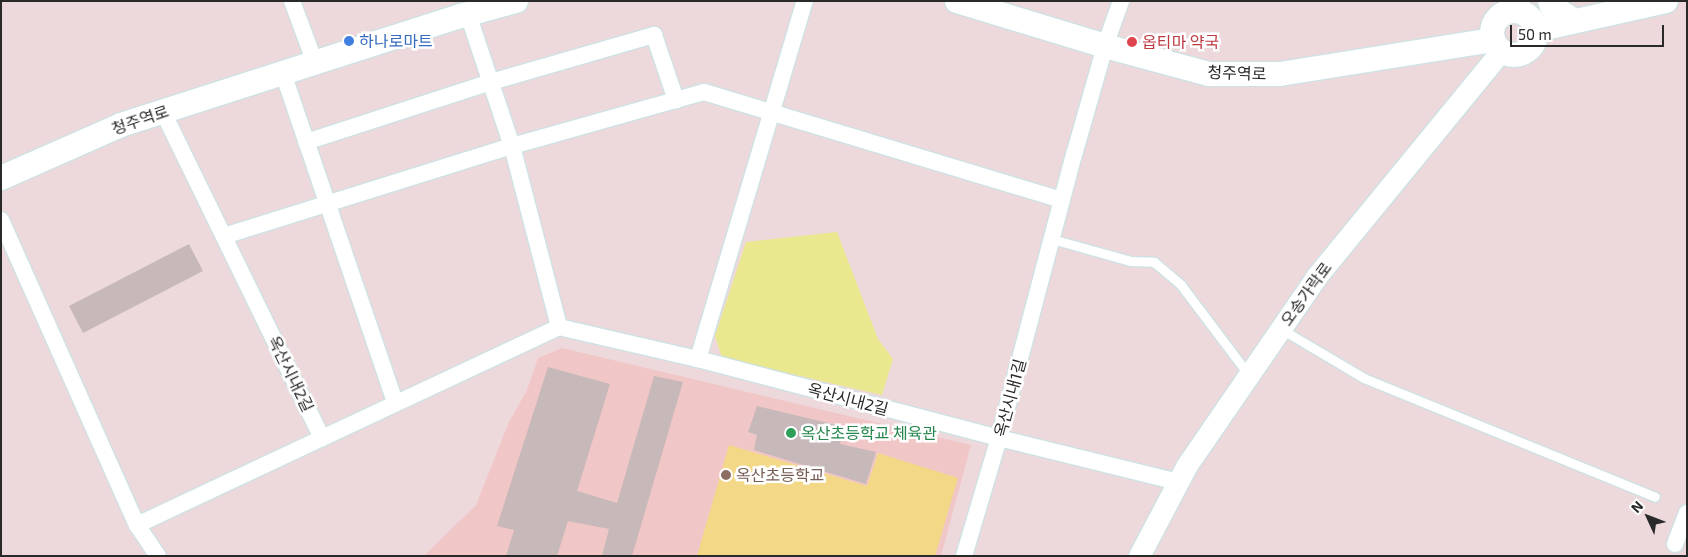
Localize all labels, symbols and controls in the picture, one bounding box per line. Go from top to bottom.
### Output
scale bar [1513,15,1667,47]
text: 50 m [1518,25,1552,43]
place label: 하나로마트 [359,31,433,51]
place label: 옵티마 약국 [1142,32,1219,52]
marker: 하나로마트 [343,35,355,47]
marker: 옵티마 약국 [1126,36,1138,48]
street label: 청주역로 [1207,62,1267,84]
street label: 청주역로 [109,101,171,139]
street label: 오송가락로 [1277,259,1335,329]
street label: 옥산시내2길 [264,333,318,415]
street label: 옥산시내1길 [990,357,1030,439]
street label: 옥산시내2길 [806,379,890,419]
place label: 옥산초등학교 체육관 [801,423,937,443]
marker: 옥산초등학교 체육관 [785,427,797,439]
place label: 옥산초등학교 [736,465,824,485]
marker: 옥산초등학교 [720,469,732,481]
north arrow [1623,492,1673,542]
text: N [1627,497,1646,516]

